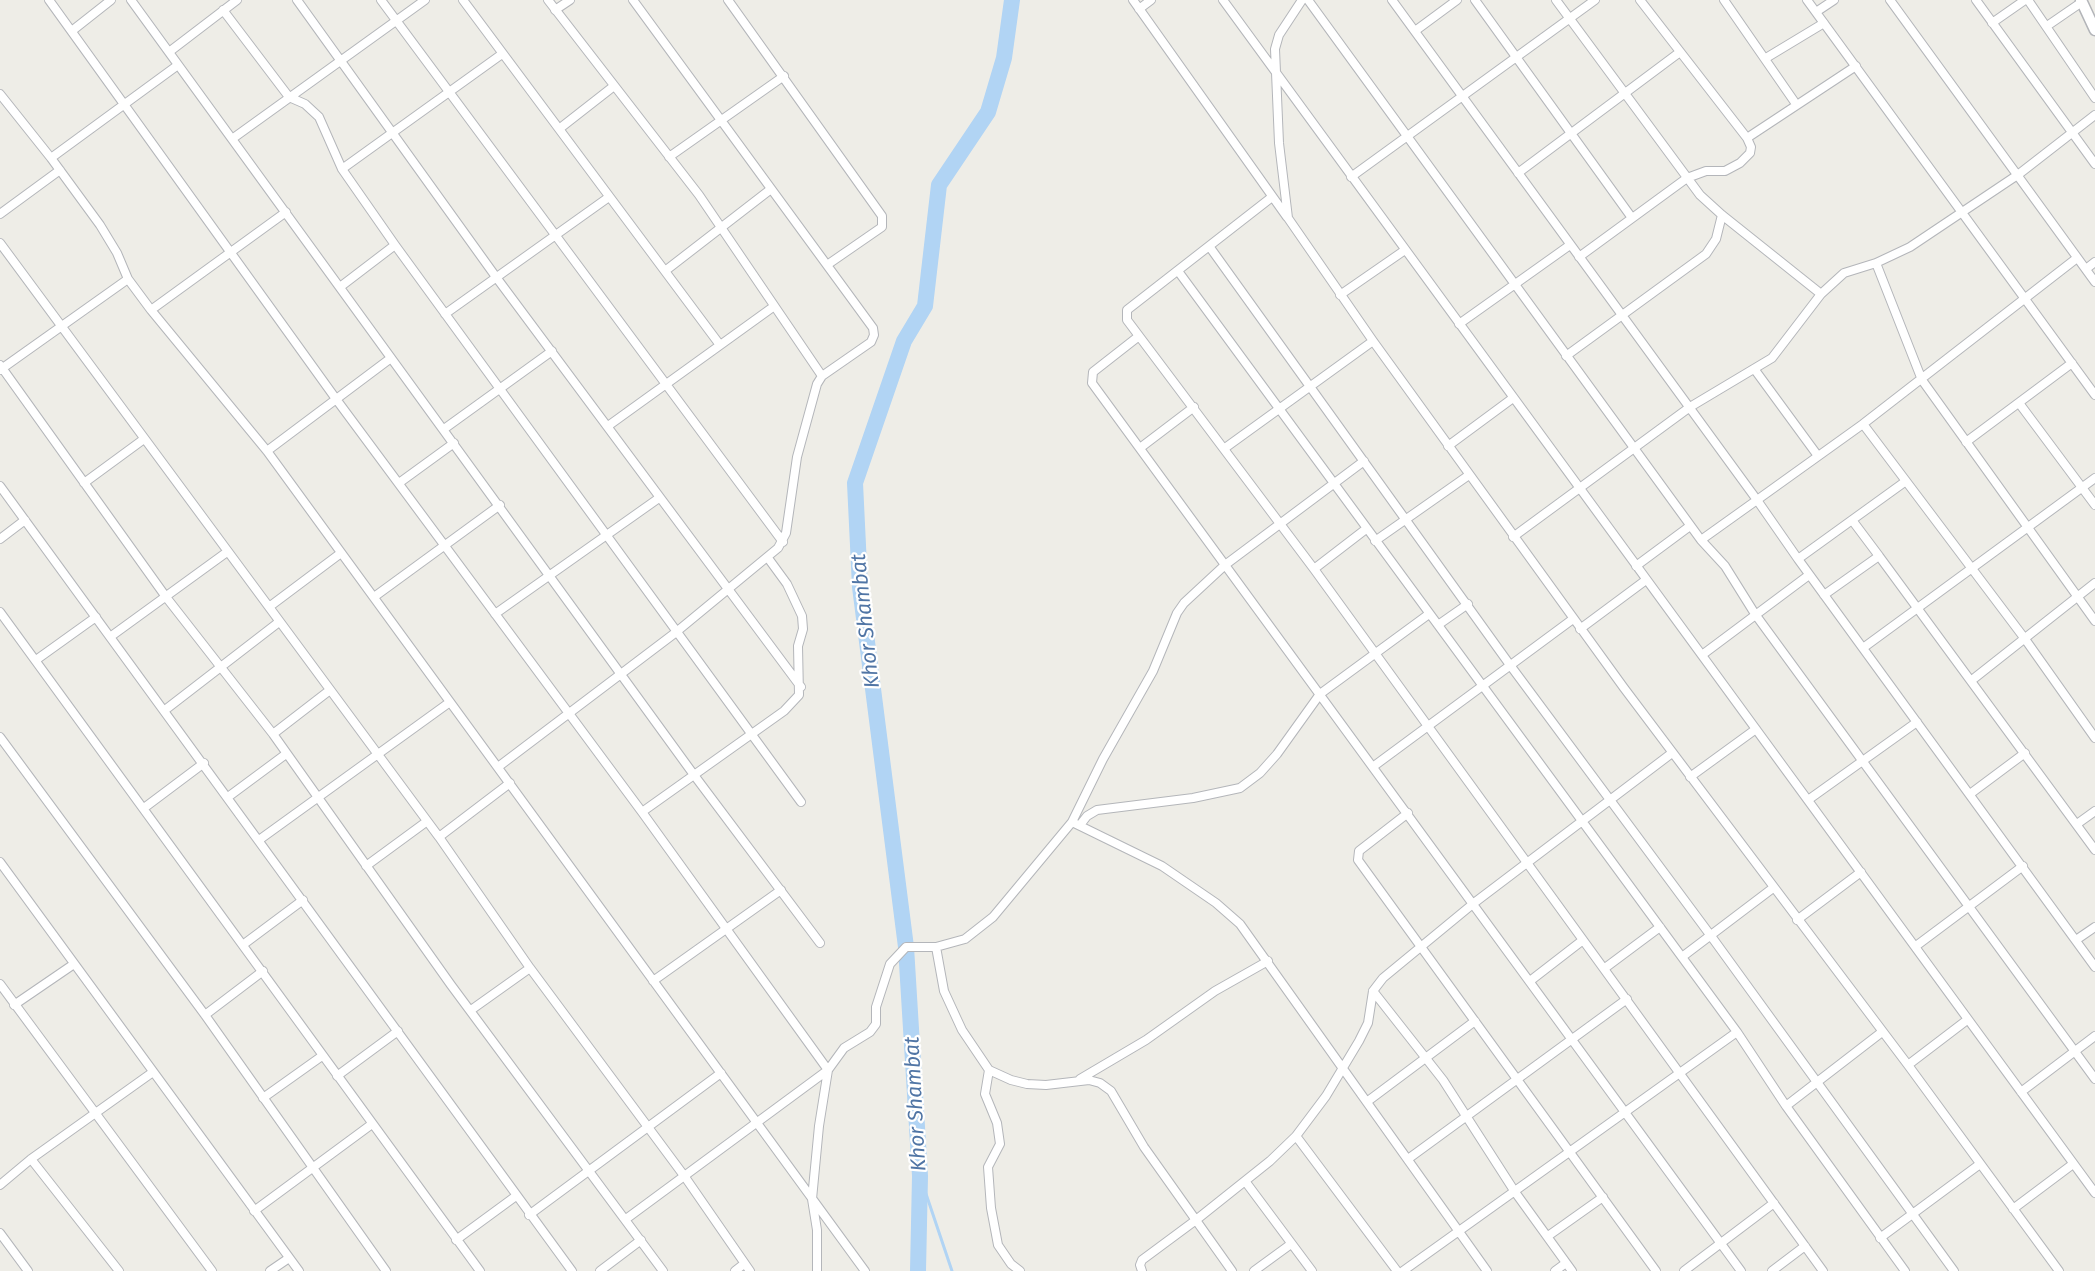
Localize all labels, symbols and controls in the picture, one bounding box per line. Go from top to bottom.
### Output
water label: Khor Shambat [846,553,886,689]
water label: Khor Shambat [900,1036,932,1172]

